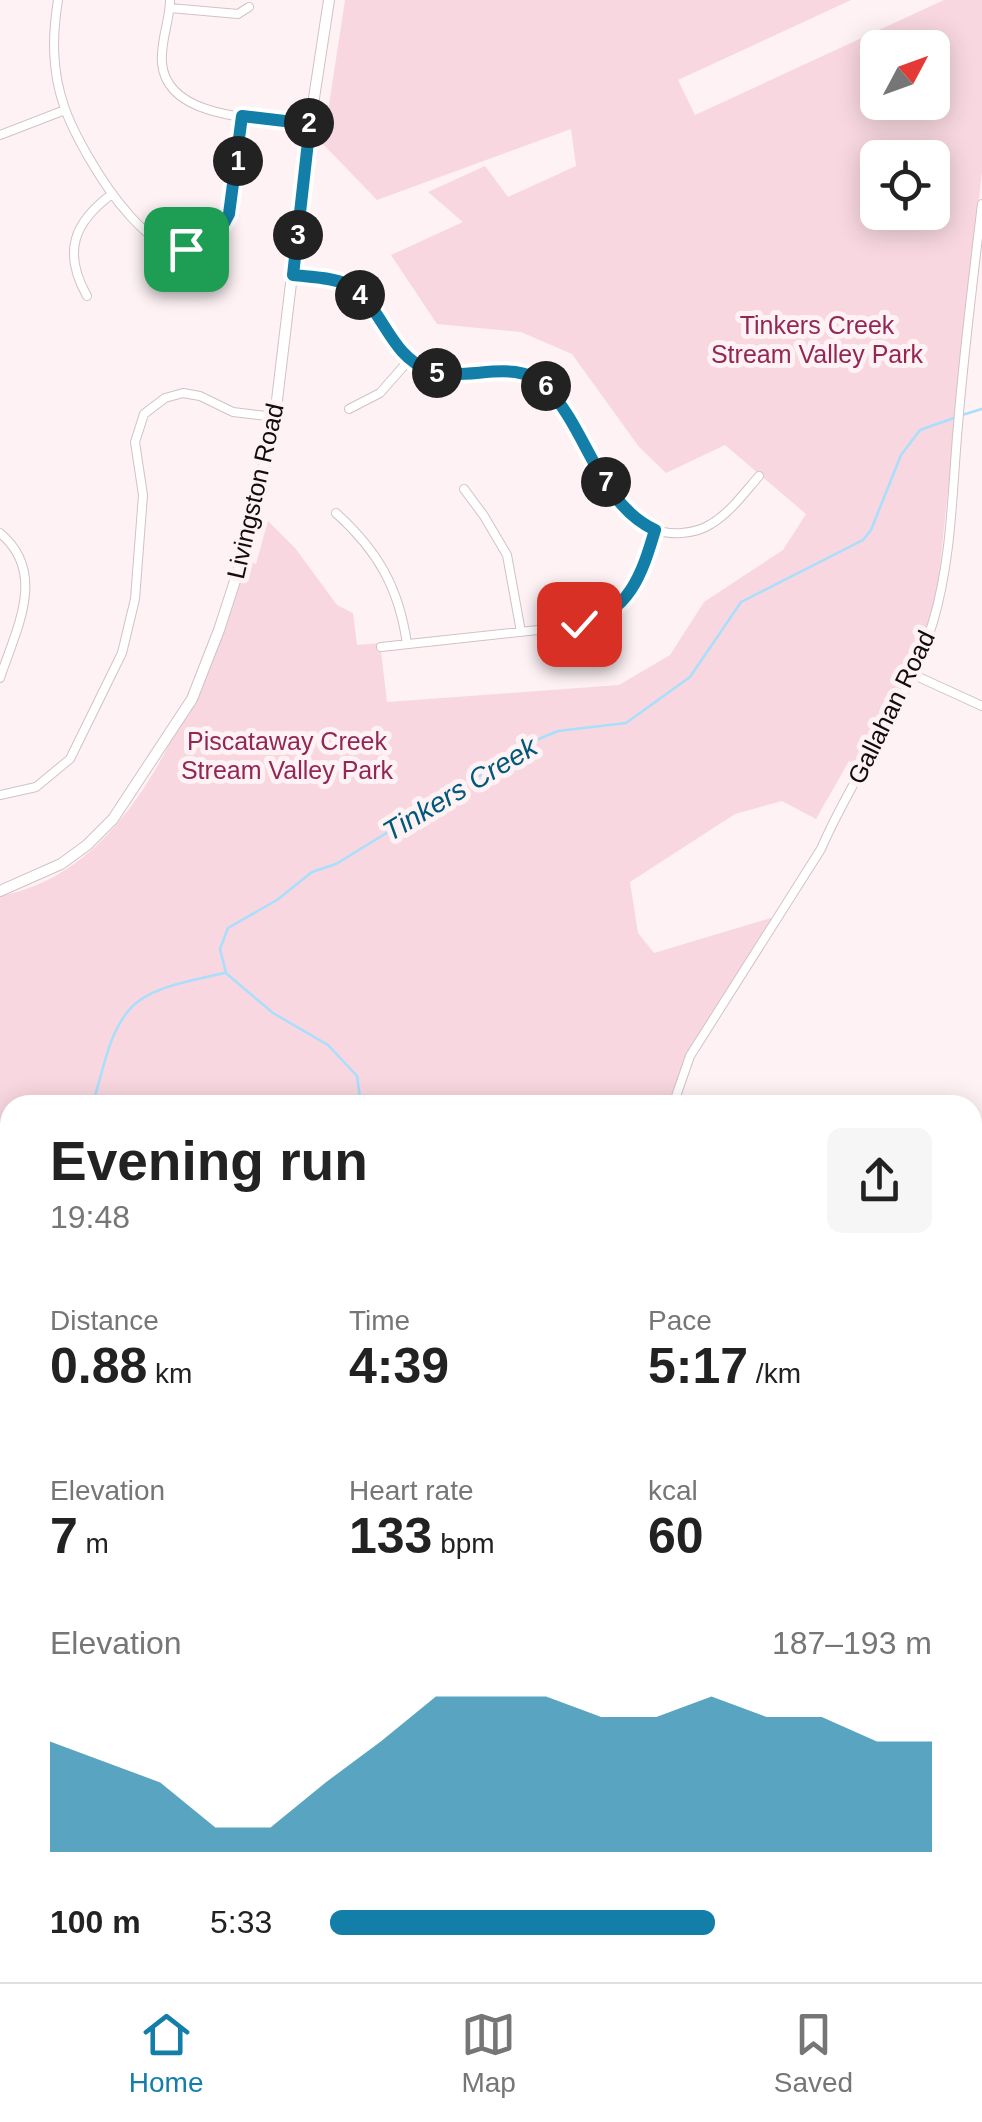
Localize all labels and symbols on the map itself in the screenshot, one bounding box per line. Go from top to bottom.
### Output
north arrow [860,30,950,120]
pin: 2 [284,98,334,148]
pin: 1 [213,136,263,186]
pin [144,207,229,292]
pin: 3 [273,210,323,260]
pin: 4 [335,270,385,320]
park label: Tinkers Creek Stream Valley Park [711,311,924,368]
pin: 5 [412,348,462,398]
pin: 6 [521,361,571,411]
street label: Livingston Road [221,400,289,582]
pin: 7 [581,457,631,507]
pin [537,582,622,667]
street label: Gallahan Road [842,626,940,788]
park label: Piscataway Creek Stream Valley Park [181,727,394,784]
water label: Tinkers Creek [377,730,544,847]

